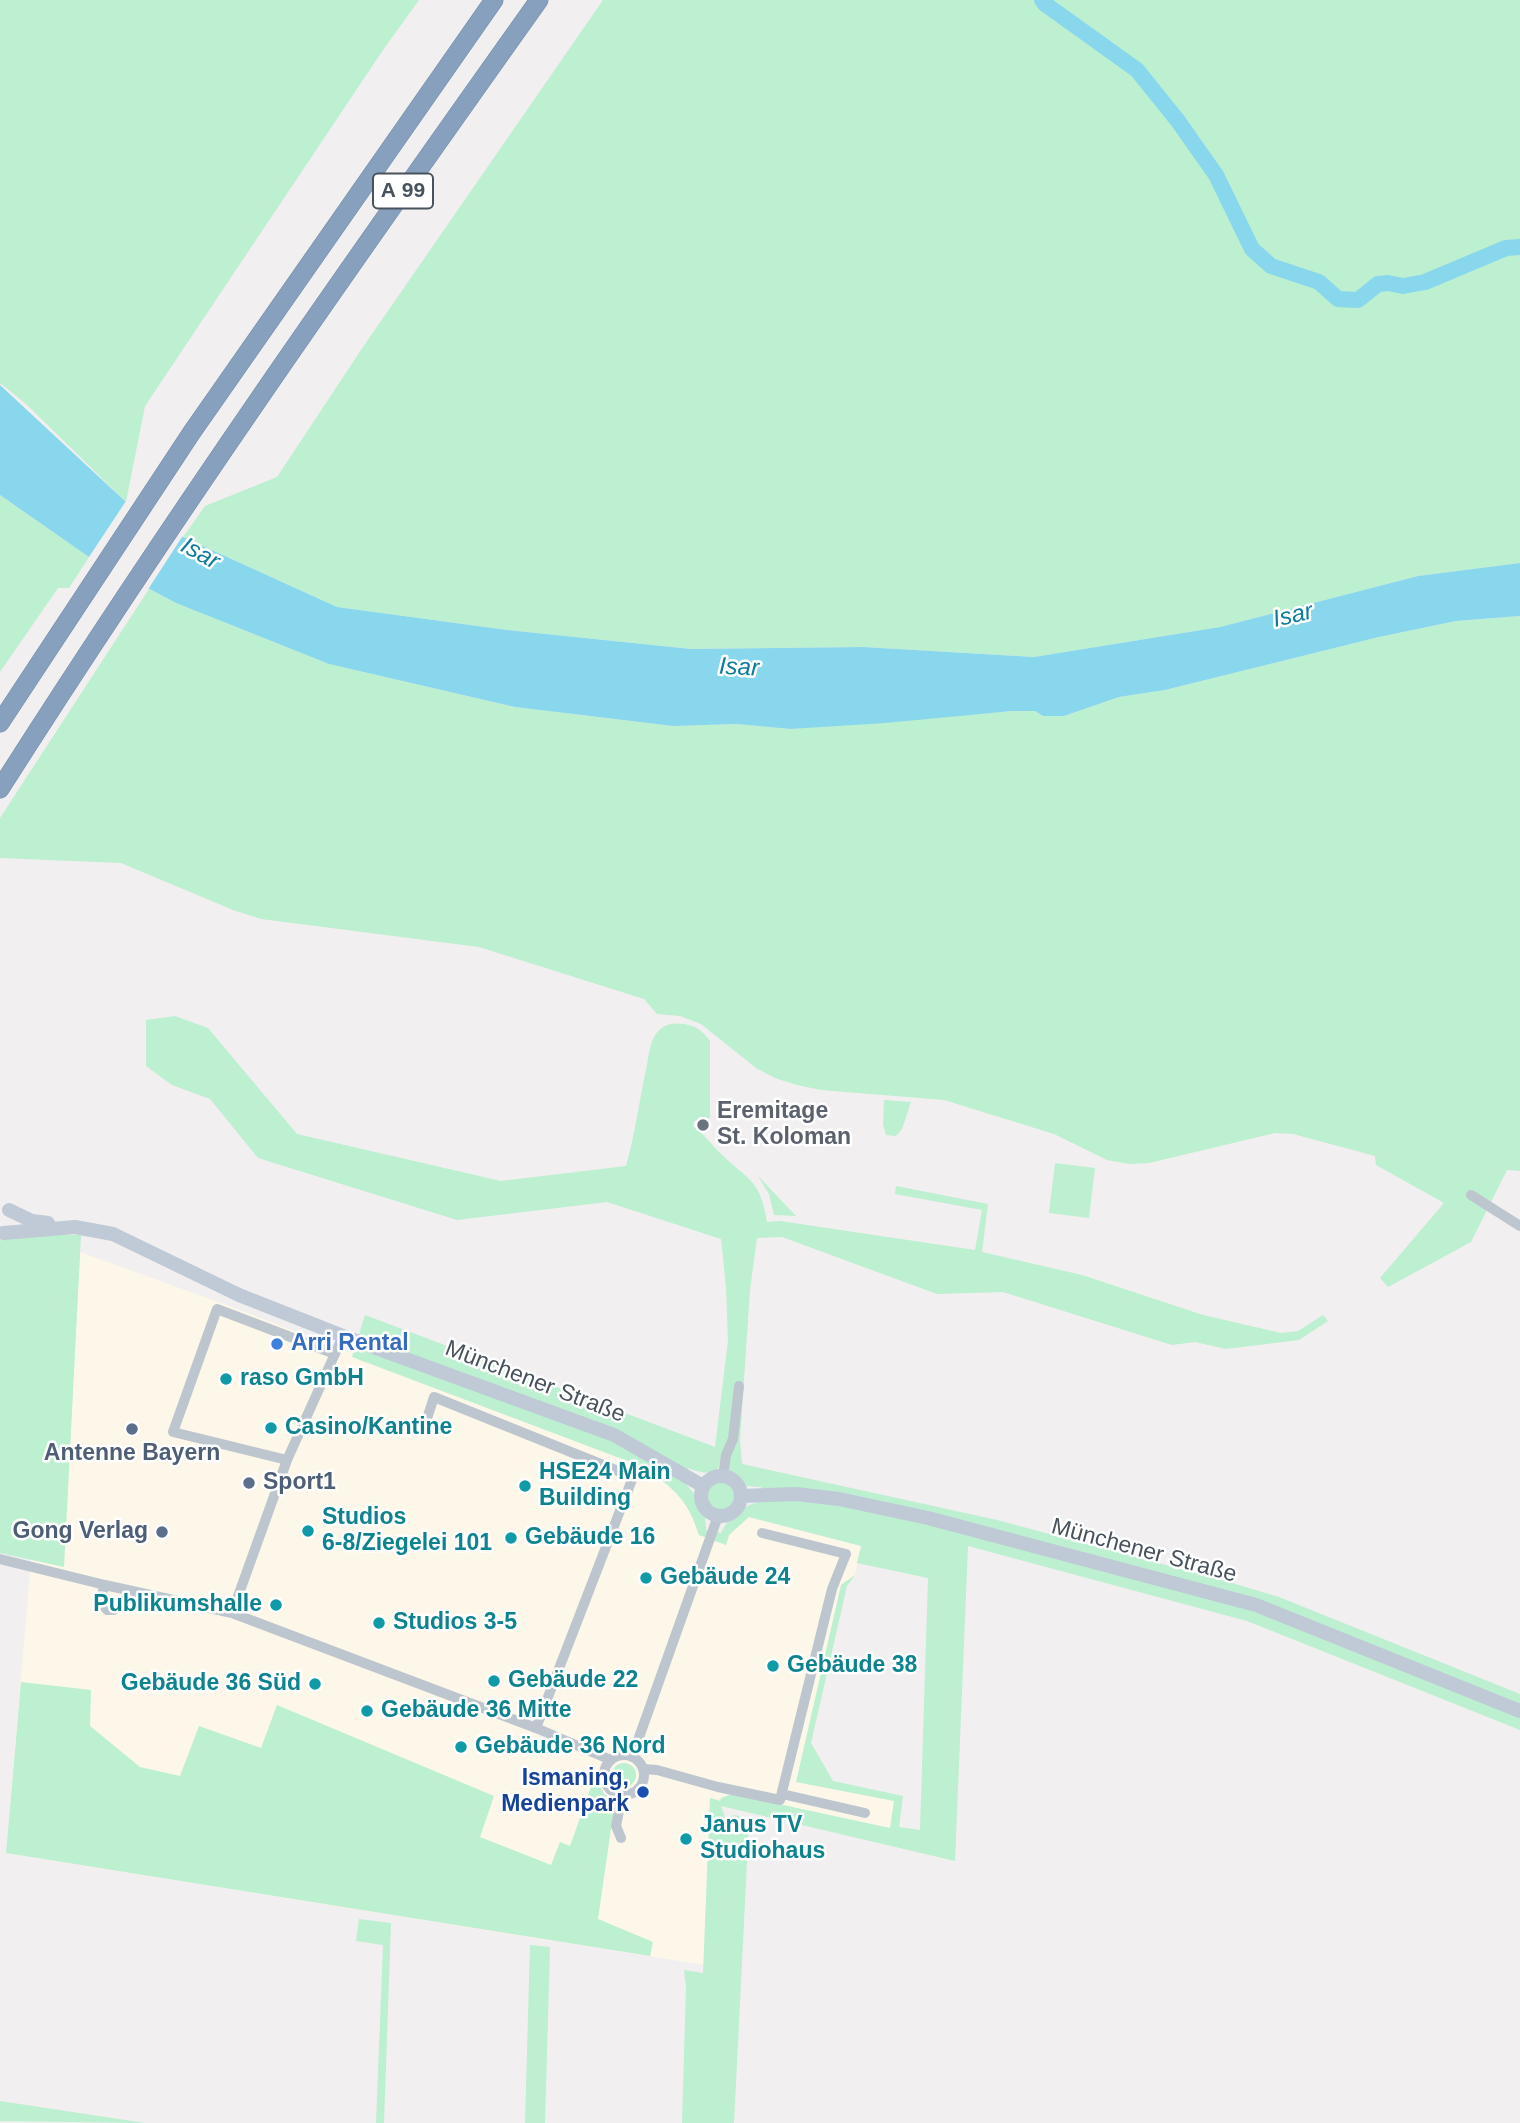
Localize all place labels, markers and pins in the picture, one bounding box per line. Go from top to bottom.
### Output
place label: Eremitage St. Koloman [717,1098,851,1152]
marker: Eremitage St. Koloman [695,1117,711,1133]
place label: Arri Rental [291,1330,409,1358]
marker: Arri Rental [269,1336,285,1352]
place label: raso GmbH [240,1365,364,1393]
marker: raso GmbH [218,1371,234,1387]
place label: Casino/Kantine [285,1414,452,1442]
marker: Casino/Kantine [263,1420,279,1436]
marker: Antenne Bayern [124,1421,140,1437]
place label: Antenne Bayern [44,1440,220,1468]
place label: HSE24 Main Building [539,1459,671,1513]
place label: Sport1 [263,1469,336,1497]
marker: Sport1 [241,1475,257,1491]
marker: HSE24 Main Building [517,1478,533,1494]
place label: Studios 6-8/Ziegelei 101 [322,1504,492,1558]
place label: Gong Verlag [13,1518,148,1546]
marker: Studios 6-8/Ziegelei 101 [300,1523,316,1539]
marker: Gong Verlag [154,1524,170,1540]
place label: Gebäude 16 [525,1524,655,1552]
marker: Gebäude 16 [503,1530,519,1546]
place label: Gebäude 24 [660,1564,790,1592]
marker: Gebäude 24 [638,1570,654,1586]
place label: Publikumshalle [93,1591,262,1619]
marker: Publikumshalle [268,1597,284,1613]
place label: Studios 3-5 [393,1609,517,1637]
marker: Studios 3-5 [371,1615,387,1631]
place label: Gebäude 38 [787,1652,917,1680]
marker: Gebäude 38 [765,1658,781,1674]
place label: Gebäude 22 [508,1667,638,1695]
place label: Gebäude 36 Süd [121,1670,301,1698]
marker: Gebäude 22 [486,1673,502,1689]
marker: Gebäude 36 Süd [307,1676,323,1692]
place label: Gebäude 36 Mitte [381,1697,571,1725]
marker: Gebäude 36 Mitte [359,1703,375,1719]
place label: Gebäude 36 Nord [475,1733,665,1761]
marker: Gebäude 36 Nord [453,1739,469,1755]
place label: Ismaning, Medienpark [501,1765,629,1819]
marker: Ismaning, Medienpark [635,1784,651,1800]
place label: Janus TV Studiohaus [700,1812,825,1866]
marker: Janus TV Studiohaus [678,1831,694,1847]

